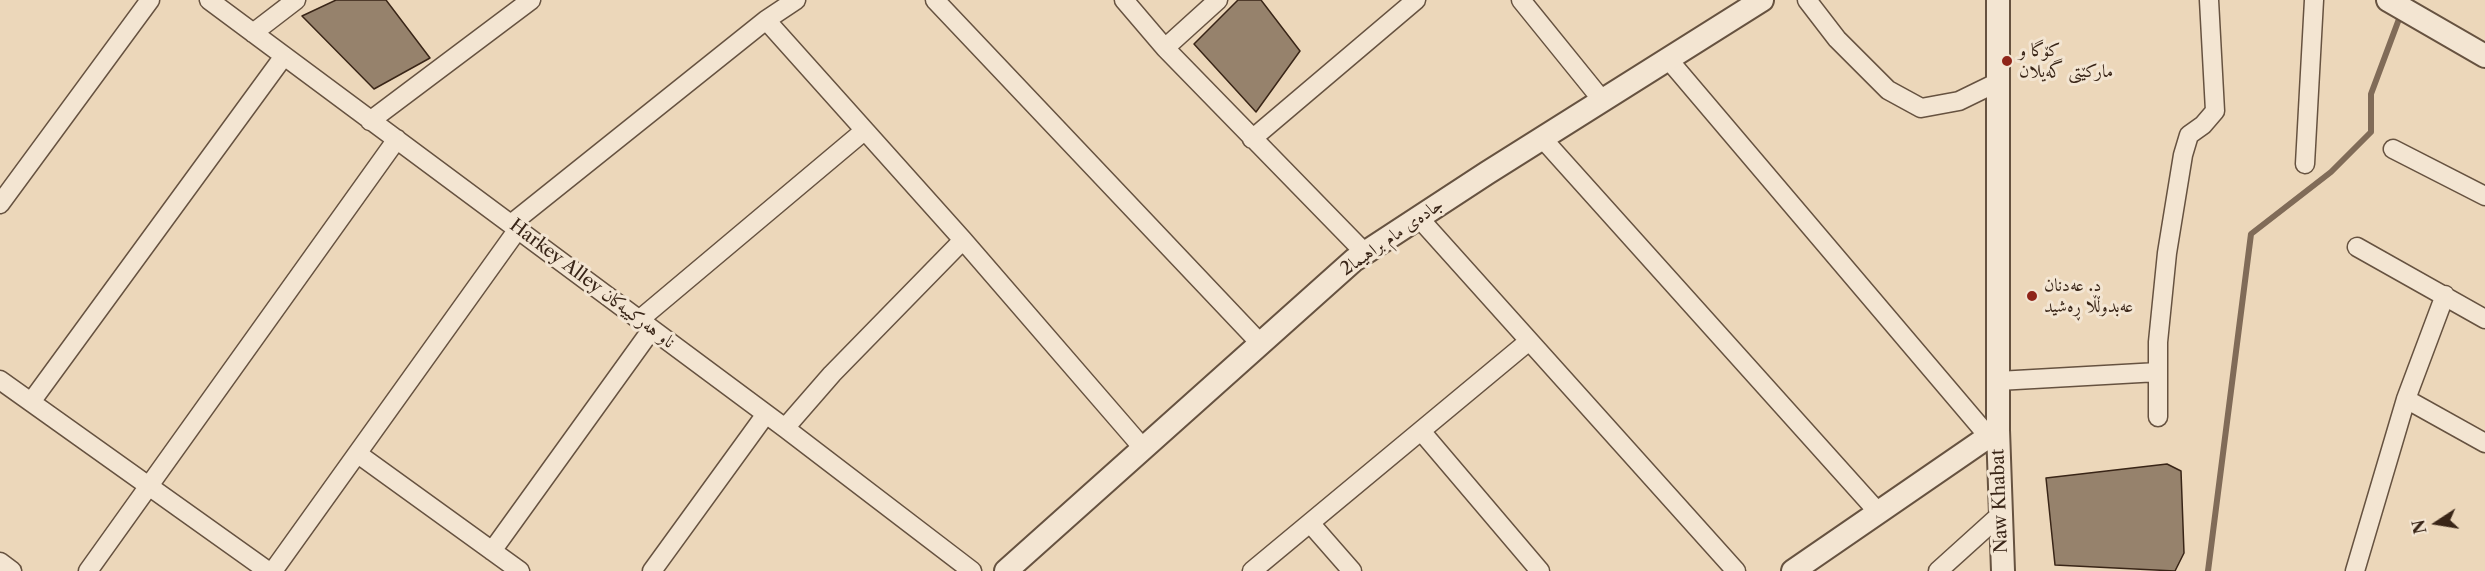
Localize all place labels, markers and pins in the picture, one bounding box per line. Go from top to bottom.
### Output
place label: کۆگا و مارکێتی گەیلان [2019,40,2113,82]
marker: کۆگا و مارکێتی گەیلان [2000,54,2014,68]
place label: د. عەدنان عەبدوڵڵا ڕەشید [2044,275,2133,318]
marker: د. عەدنان عەبدوڵڵا ڕەشید [2025,289,2039,303]

